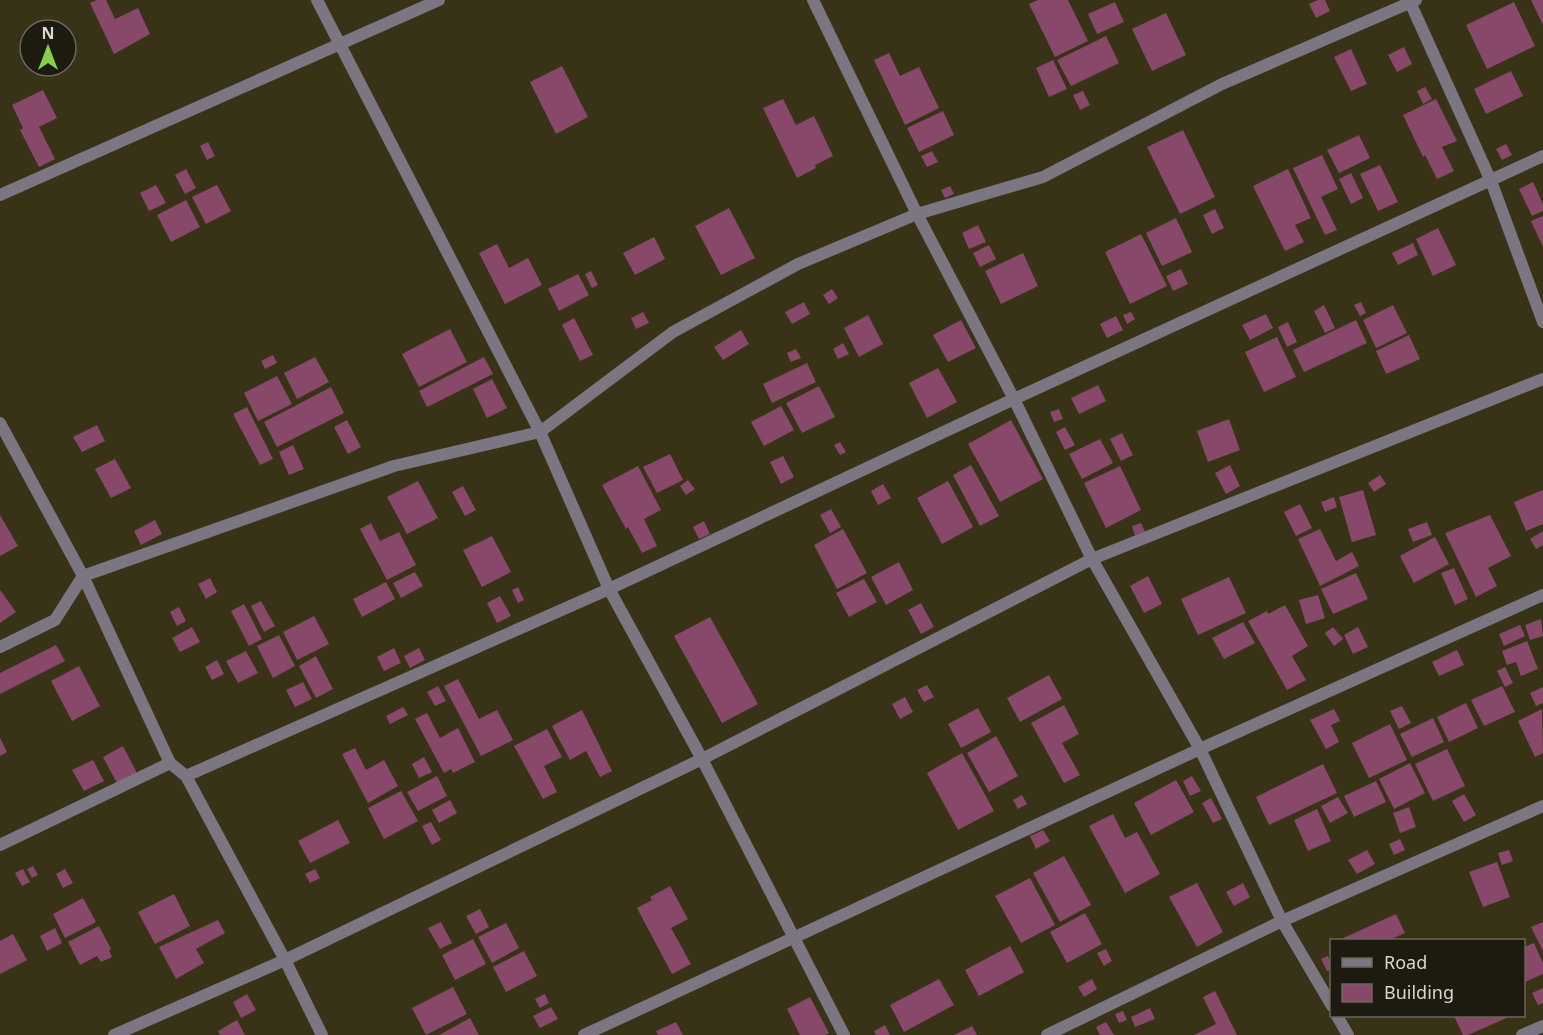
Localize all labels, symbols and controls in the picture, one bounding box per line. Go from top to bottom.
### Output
north arrow [18,18,78,78]
text: N [41,22,55,44]
legend [1330,939,1525,1017]
text: Road [1384,950,1427,974]
text: Building [1384,980,1454,1004]

